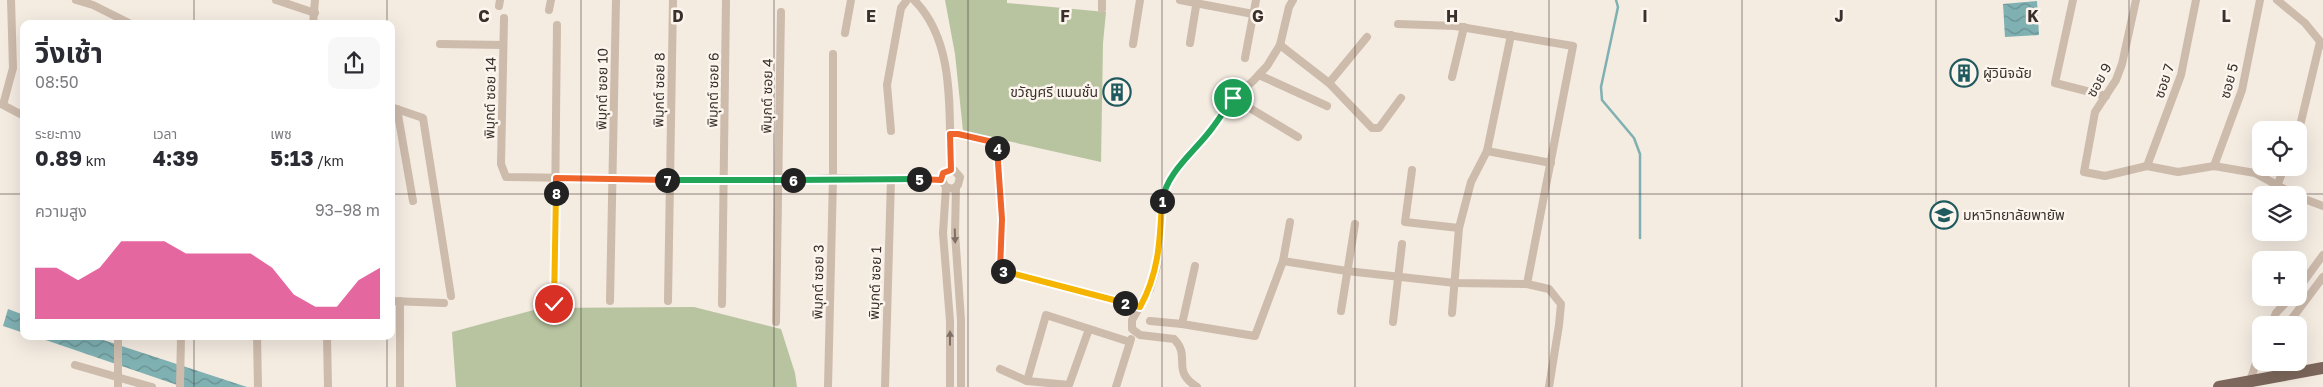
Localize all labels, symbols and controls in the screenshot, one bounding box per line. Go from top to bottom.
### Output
text: C [478,6,490,26]
text: D [672,6,684,26]
text: E [866,6,876,26]
text: F [1060,6,1070,26]
text: G [1252,6,1264,26]
text: H [1446,6,1458,26]
text: I [1642,6,1648,26]
text: J [1834,6,1844,26]
text: K [2027,6,2039,26]
text: L [2221,6,2231,26]
text: วิ่งเช้า [35,36,103,69]
button: share [328,37,380,89]
street label: พิมุกต์ ซอย 10 [592,48,612,130]
street label: พิมุกต์ ซอย 8 [649,52,669,128]
street label: พิมุกต์ ซอย 6 [703,52,723,128]
street label: พิมุกต์ ซอย 14 [480,57,500,139]
street label: พิมุกต์ ซอย 4 [757,58,777,134]
building icon: ผัูวินิจฉัย [1949,58,1979,88]
street label: ซอย 9 [2082,60,2115,100]
street label: ซอย 5 [2216,61,2241,100]
street label: ซอย 7 [2150,62,2177,100]
place label: ผัูวินิจฉัย [1983,64,2032,82]
text: 08:50 [35,72,79,92]
building icon: ขวัญศรี แมนชั่น [1102,77,1132,107]
pin [1212,77,1254,119]
place label: ขวัญศรี แมนชั่น [1010,83,1098,100]
icon: arrive [1219,84,1247,112]
map controls [2252,121,2307,371]
button: locate [2252,121,2307,176]
text: ระยะทาง [35,125,81,142]
text: เวลา [153,125,177,142]
text: เพซ [270,125,292,142]
pin: 4 [984,136,1010,160]
text: 4 [993,140,1002,157]
text: 0.89 [35,145,82,171]
text: 4:39 [153,145,199,171]
text: 5:13 [270,145,313,171]
text: km [82,152,106,169]
text: /km [313,152,344,169]
pin: 5 [906,166,932,192]
pin: 7 [654,168,680,192]
pin: 6 [780,168,806,192]
text: 5 [915,171,924,188]
text: 7 [664,172,671,189]
text: 6 [789,172,798,189]
pin: 8 [544,180,568,206]
text: 8 [552,185,561,202]
button: layers [2252,186,2307,241]
pin: 1 [1150,188,1174,214]
text: 1 [1159,193,1166,210]
text: 93–98 m [315,200,380,220]
school or university icon: มหาวิทยาลัยพายัพ [1929,200,1959,230]
text: ความสูง [35,201,87,221]
place label: มหาวิทยาลัยพายัพ [1963,206,2065,223]
one-way arrow [952,228,960,244]
street label: พิมุกต์ ซอย 3 [808,244,828,320]
street label: พิมุกต์ ซอย 1 [865,246,885,320]
button: + [2252,251,2307,306]
pin: 3 [990,258,1016,284]
text: 3 [999,263,1008,280]
pin [533,283,575,325]
icon: check [540,290,568,318]
pin: 2 [1112,290,1138,316]
text: 2 [1121,295,1130,312]
button: − [2252,316,2307,371]
one-way arrow [946,330,954,346]

